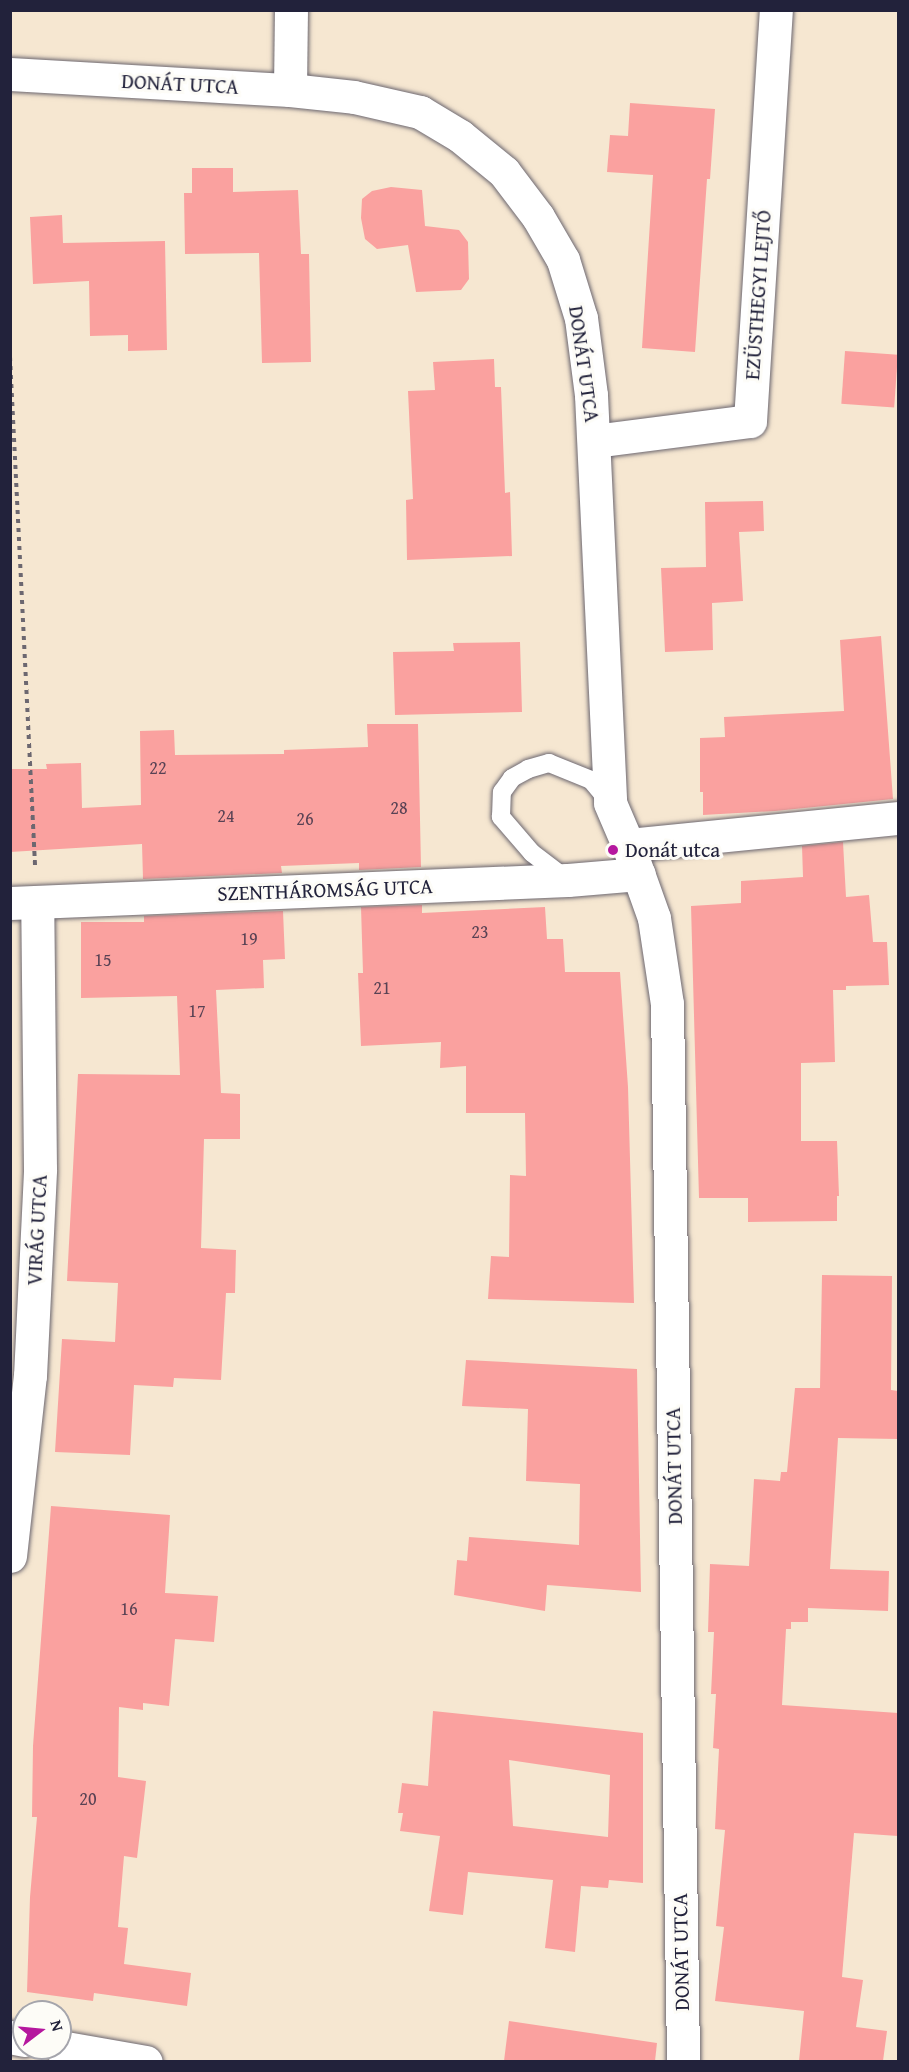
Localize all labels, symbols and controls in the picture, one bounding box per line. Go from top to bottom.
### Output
street label: DONÁT UTCA [121,68,239,100]
street label: EZÜSTHEGYI LEJTŐ [739,209,777,381]
street label: DONÁT UTCA [563,304,605,424]
house number: 22 [149,757,167,779]
house number: 28 [390,797,408,819]
house number: 24 [217,805,235,827]
house number: 26 [296,808,314,830]
place label: Donát utca [625,837,720,863]
marker: Donát utca [606,843,620,857]
street label: SZENTHÁROMSÁG UTCA [217,874,433,906]
house number: 23 [471,921,489,943]
house number: 19 [240,928,258,950]
house number: 15 [94,949,112,971]
house number: 21 [373,977,391,999]
house number: 17 [188,1000,206,1022]
street label: VIRÁG UTCA [22,1174,52,1286]
street label: DONÁT UTCA [660,1407,688,1525]
house number: 16 [120,1598,138,1620]
house number: 20 [79,1788,97,1810]
street label: DONÁT UTCA [667,1893,695,2011]
north arrow [12,2000,72,2060]
text: N [44,2017,70,2034]

